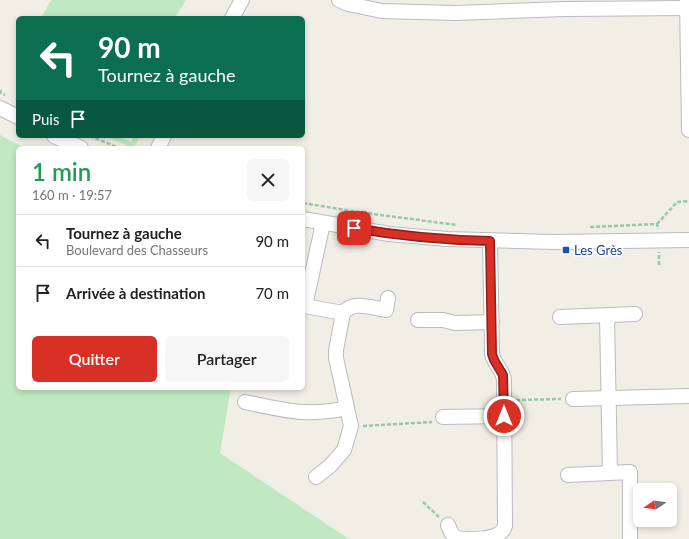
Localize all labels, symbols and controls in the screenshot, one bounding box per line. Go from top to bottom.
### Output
text: 90 m [98,30,161,64]
icon: left [32,32,84,84]
text: Tournez à gauche [98,64,236,86]
icon: arrive [67,108,89,130]
text: Puis [32,110,59,128]
text: 1 min [32,157,91,186]
button: close [247,159,289,201]
text: 160 m · 19:57 [32,187,112,203]
pin [337,211,371,245]
icon: arrive [343,217,365,239]
text: Tournez à gauche [66,224,182,242]
icon: left [32,230,54,252]
text: 90 m [255,232,289,250]
text: Boulevard des Chasseurs [66,242,208,258]
place label: Les Grès [574,242,623,258]
marker: Les Grès [561,245,571,255]
icon: arrive [32,282,54,304]
text: Arrivée à destination [66,284,205,302]
text: 70 m [255,284,289,302]
button: Quitter [32,336,157,382]
button: Partager [165,336,289,382]
position arrow [483,395,525,437]
north arrow [633,483,677,527]
map controls [633,483,677,527]

